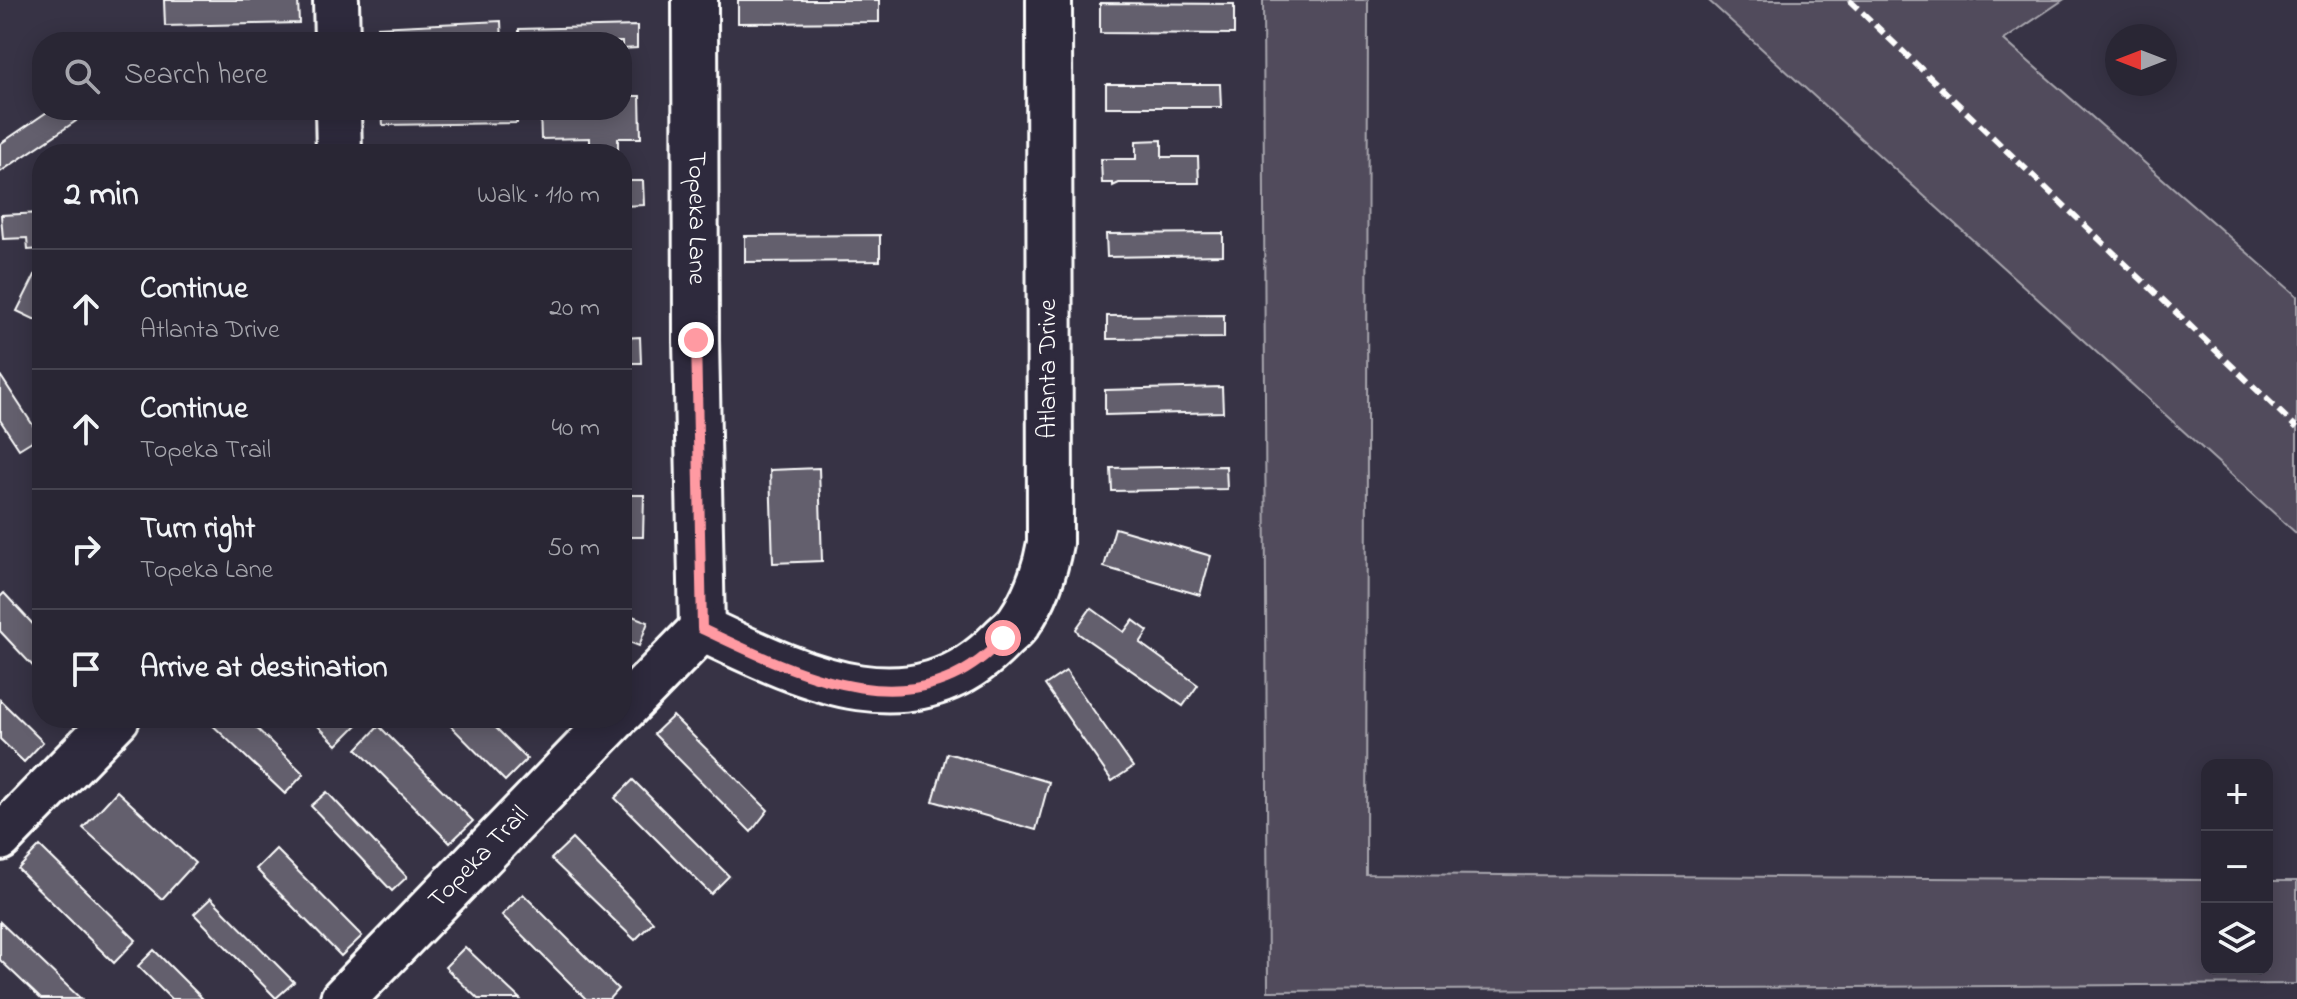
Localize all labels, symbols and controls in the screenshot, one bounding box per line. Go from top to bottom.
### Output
north arrow [2105,24,2177,96]
search box [32,32,632,120]
icon: search [60,54,104,98]
text: Search here [124,54,268,98]
street label: Topeka Lane [676,151,715,285]
text: 2 min [64,171,139,221]
text: Walk · 110 m [477,177,600,215]
text: Continue [140,268,248,312]
icon: ahead [64,287,108,331]
text: 20 m [549,290,600,328]
street label: Atlanta Drive [1030,299,1068,439]
text: Atlanta Drive [140,312,280,350]
route end [678,322,714,358]
text: Continue [140,388,248,432]
icon: ahead [64,407,108,451]
text: 40 m [551,410,600,448]
text: Topeka Trail [140,432,271,470]
text: Turn right [140,508,255,552]
icon: right [64,527,108,571]
text: 50 m [547,530,600,568]
text: Topeka Lane [140,552,273,590]
route start [985,620,1021,656]
icon: arrive [64,647,108,691]
text: Arrive at destination [140,647,388,691]
map controls [2201,759,2273,975]
button: + [2201,759,2273,831]
street label: Topeka Trail [420,798,539,919]
button: − [2201,831,2273,903]
button: layers [2201,903,2273,975]

